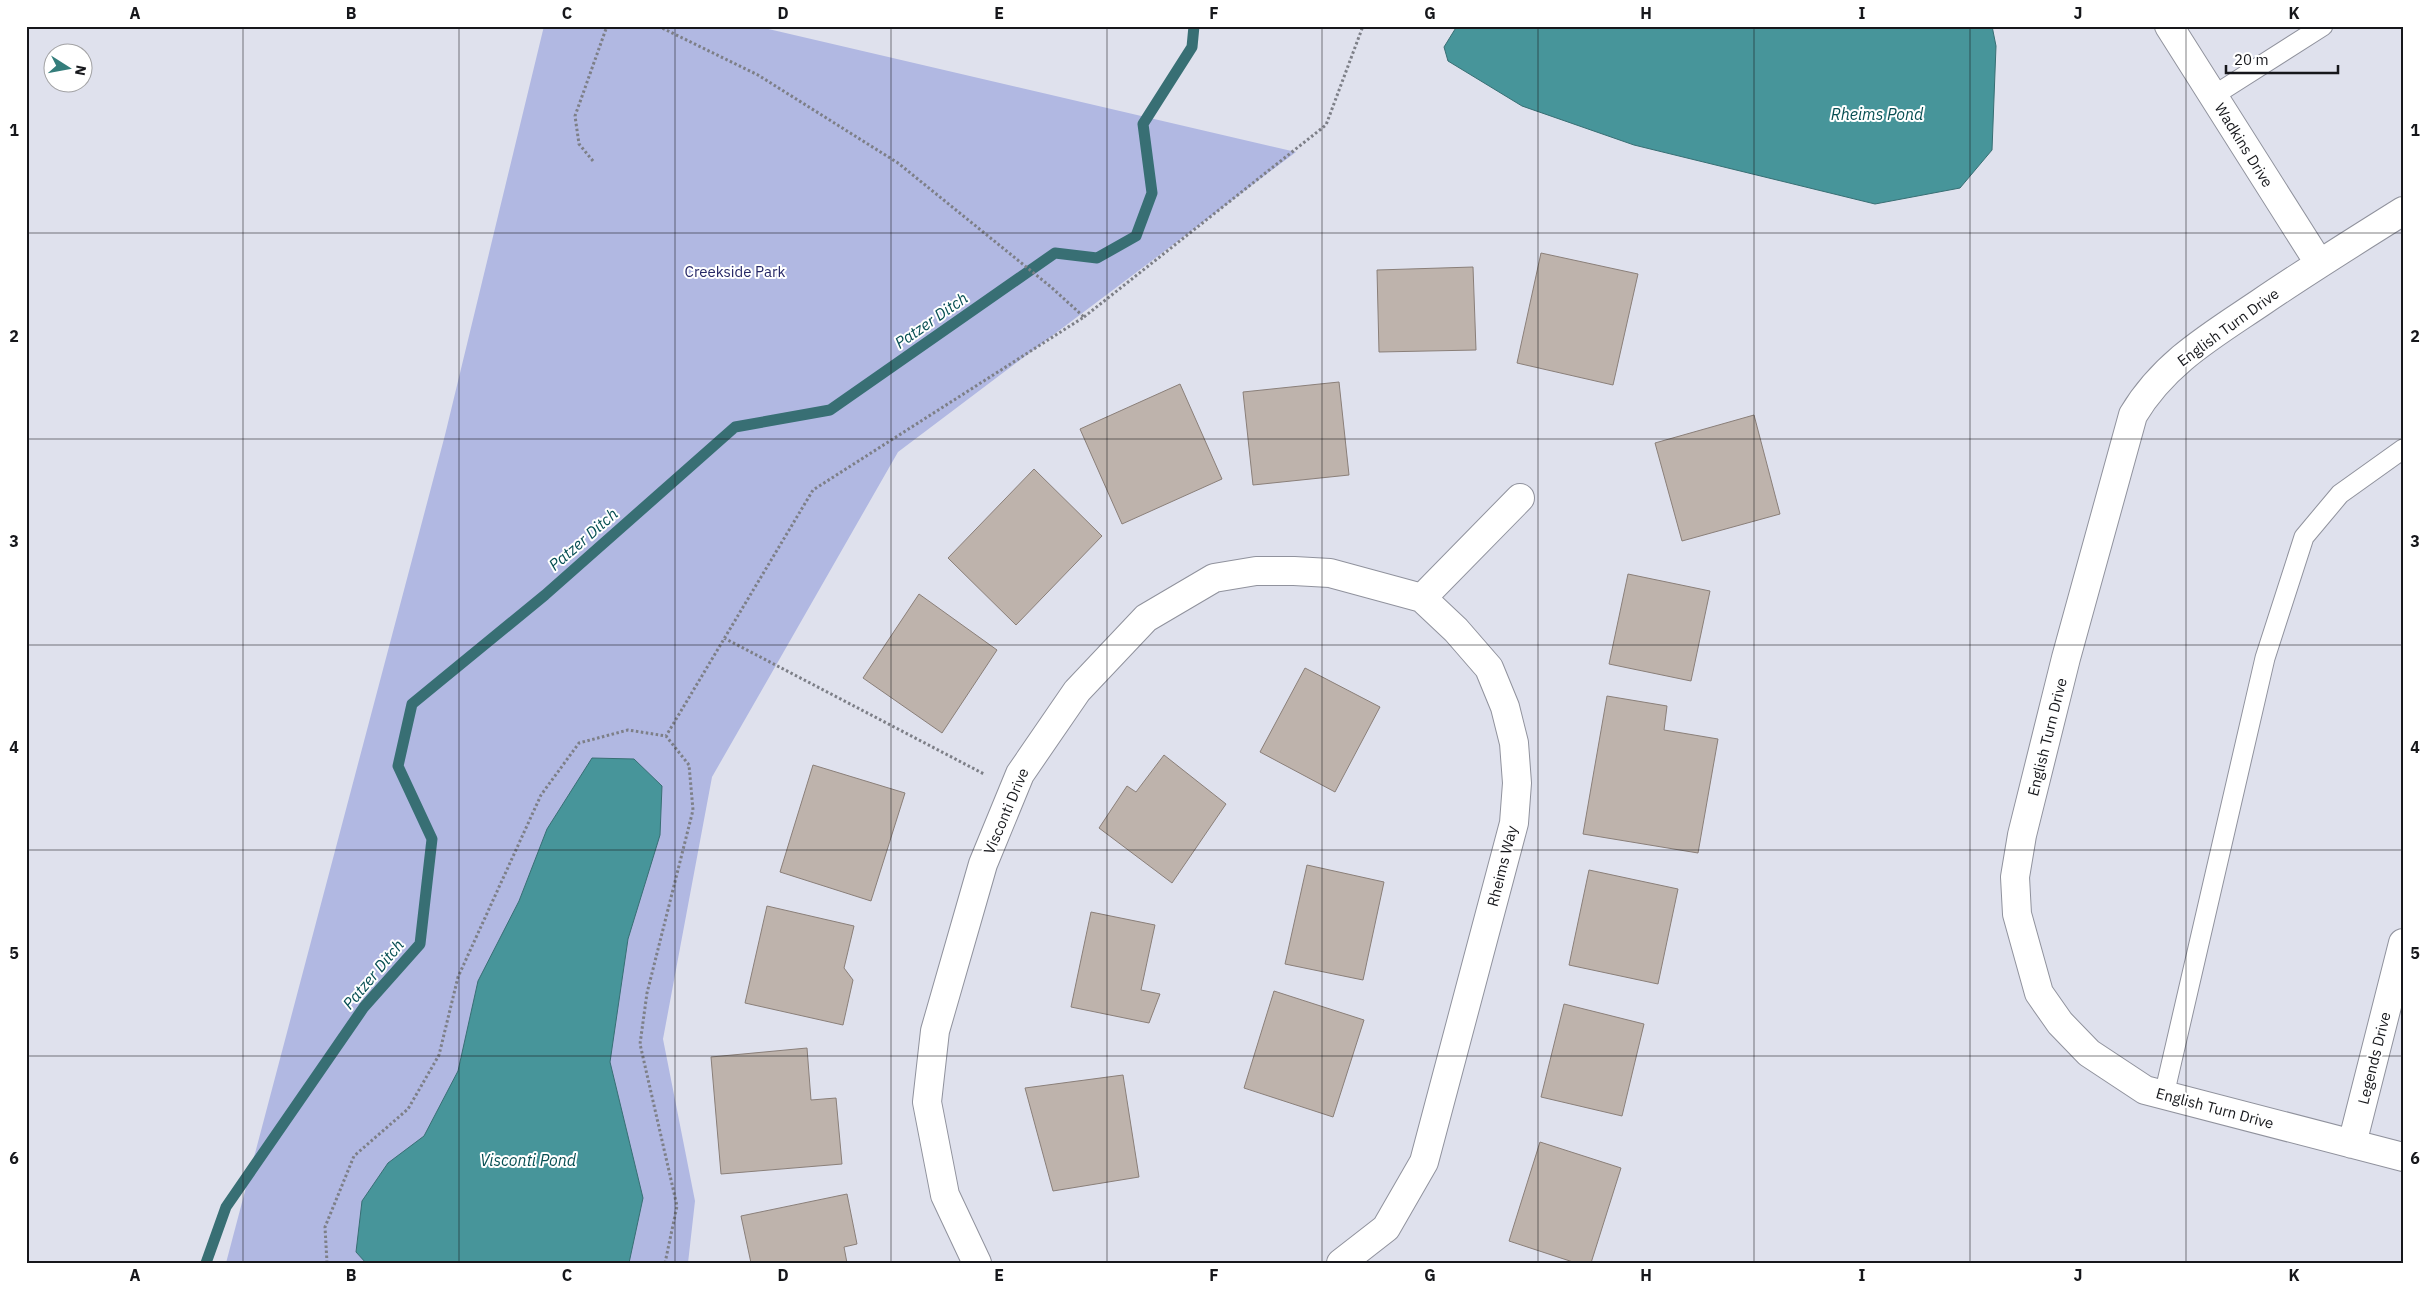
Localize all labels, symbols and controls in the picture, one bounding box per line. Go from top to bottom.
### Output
text: A [130,3,141,23]
text: B [346,3,357,23]
text: C [562,3,572,23]
text: D [777,3,789,23]
text: E [994,3,1004,23]
text: F [1209,3,1219,23]
text: G [1424,3,1436,23]
text: H [1640,3,1652,23]
text: I [1859,3,1866,23]
text: J [2074,3,2082,23]
text: K [2288,3,2300,23]
north arrow [42,42,92,92]
scale bar [2226,42,2339,74]
text: 20 m [2234,50,2269,69]
text: N [71,64,91,77]
street label: Wadkins Drive [2211,99,2277,191]
water label: Rheims Pond [1831,104,1924,124]
text: 1 [9,120,19,140]
text: 1 [2410,120,2420,140]
park label: Creekside Park [685,262,786,281]
street label: English Turn Drive [2173,284,2283,370]
water label: Patzer Ditch [890,287,972,353]
text: 2 [9,326,19,346]
text: 2 [2410,326,2420,346]
water label: Patzer Ditch [544,504,622,574]
text: 3 [9,531,19,551]
text: 3 [2410,531,2420,551]
street label: English Turn Drive [2023,676,2071,798]
text: 4 [9,737,19,757]
text: 4 [2410,737,2420,757]
street label: Visconti Drive [979,765,1033,857]
street label: Rheims Way [1483,823,1521,908]
water label: Patzer Ditch [338,935,408,1013]
text: 5 [9,943,19,963]
text: 5 [2410,943,2420,963]
street label: Legends Drive [2353,1010,2395,1106]
street label: English Turn Drive [2154,1083,2276,1133]
text: 6 [9,1148,19,1168]
text: 6 [2410,1148,2420,1168]
water label: Visconti Pond [480,1150,577,1170]
text: A [130,1265,141,1285]
text: B [346,1265,357,1285]
text: C [562,1265,572,1285]
text: D [777,1265,789,1285]
text: E [994,1265,1004,1285]
text: F [1209,1265,1219,1285]
text: G [1424,1265,1436,1285]
text: H [1640,1265,1652,1285]
text: I [1859,1265,1866,1285]
text: J [2074,1265,2082,1285]
text: K [2288,1265,2300,1285]

